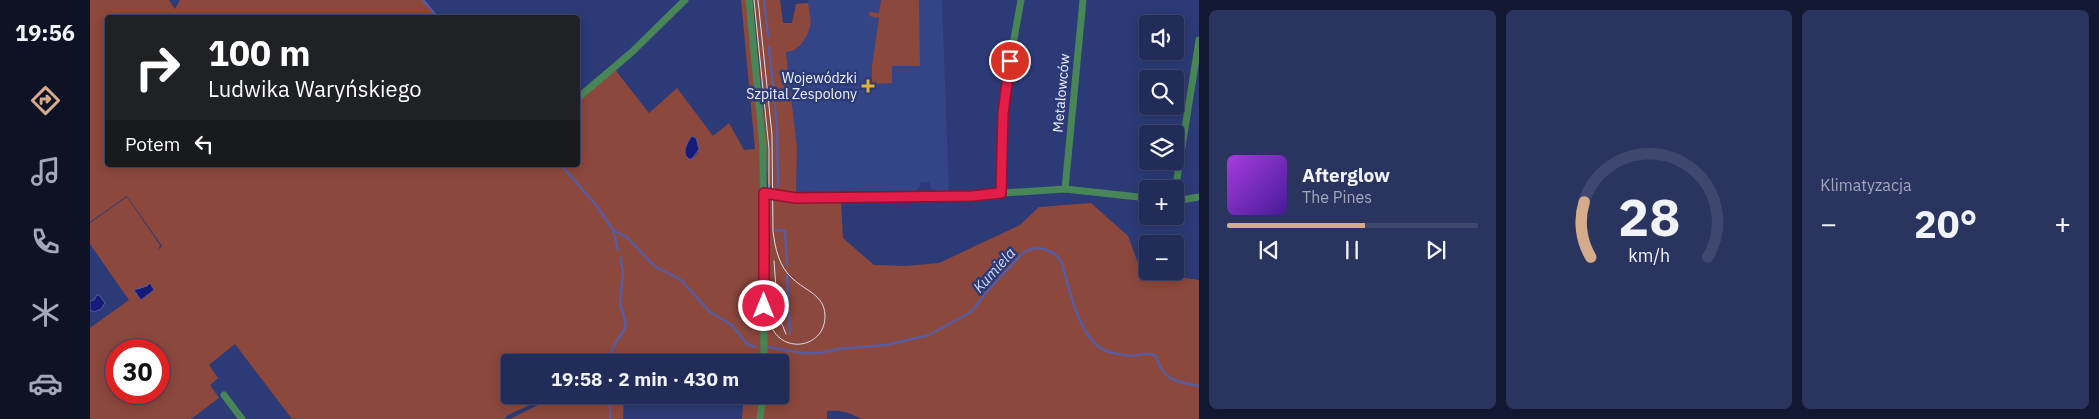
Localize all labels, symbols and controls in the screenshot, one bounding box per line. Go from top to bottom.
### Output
map controls [1139,15,1184,280]
button: sound [1139,15,1184,60]
text: 19:56 [15,18,75,47]
text: 100 m [208,30,311,76]
icon: right [125,35,190,100]
pin [989,40,1031,82]
icon: arrive [996,47,1024,75]
street label: Metalowców [1049,53,1073,133]
place label: Wojewódzki Szpital Zespolony [746,69,857,103]
button: search [1139,70,1184,115]
text: Ludwika Waryńskiego [208,74,421,103]
marker: Wojewódzki Szpital Zespolony [861,79,875,93]
icon: directions [28,83,63,118]
button: layers [1139,125,1184,170]
icon: left [190,130,218,158]
text: Potem [125,132,180,156]
icon: music [28,154,63,189]
text: Afterglow [1302,163,1390,187]
text: Klimatyzacja [1820,175,1912,195]
button: + [1139,180,1184,225]
text: 28 [1618,183,1680,250]
text: The Pines [1302,187,1372,207]
text: 20° [1914,199,1977,248]
text: − [1820,205,1837,242]
text: + [2054,205,2071,242]
icon: phone [28,224,63,259]
button: − [1139,235,1184,280]
icon: previous [1255,236,1283,264]
icon: pause [1338,236,1366,264]
icon: next [1422,236,1450,264]
water label: Kumiela [969,243,1019,297]
text: km/h [1628,244,1670,267]
position arrow [737,279,789,331]
icon: climate [28,295,63,330]
speed limit sign: 30 [105,339,170,404]
icon: car [28,366,63,401]
text: 19:58 · 2 min · 430 m [551,367,739,391]

